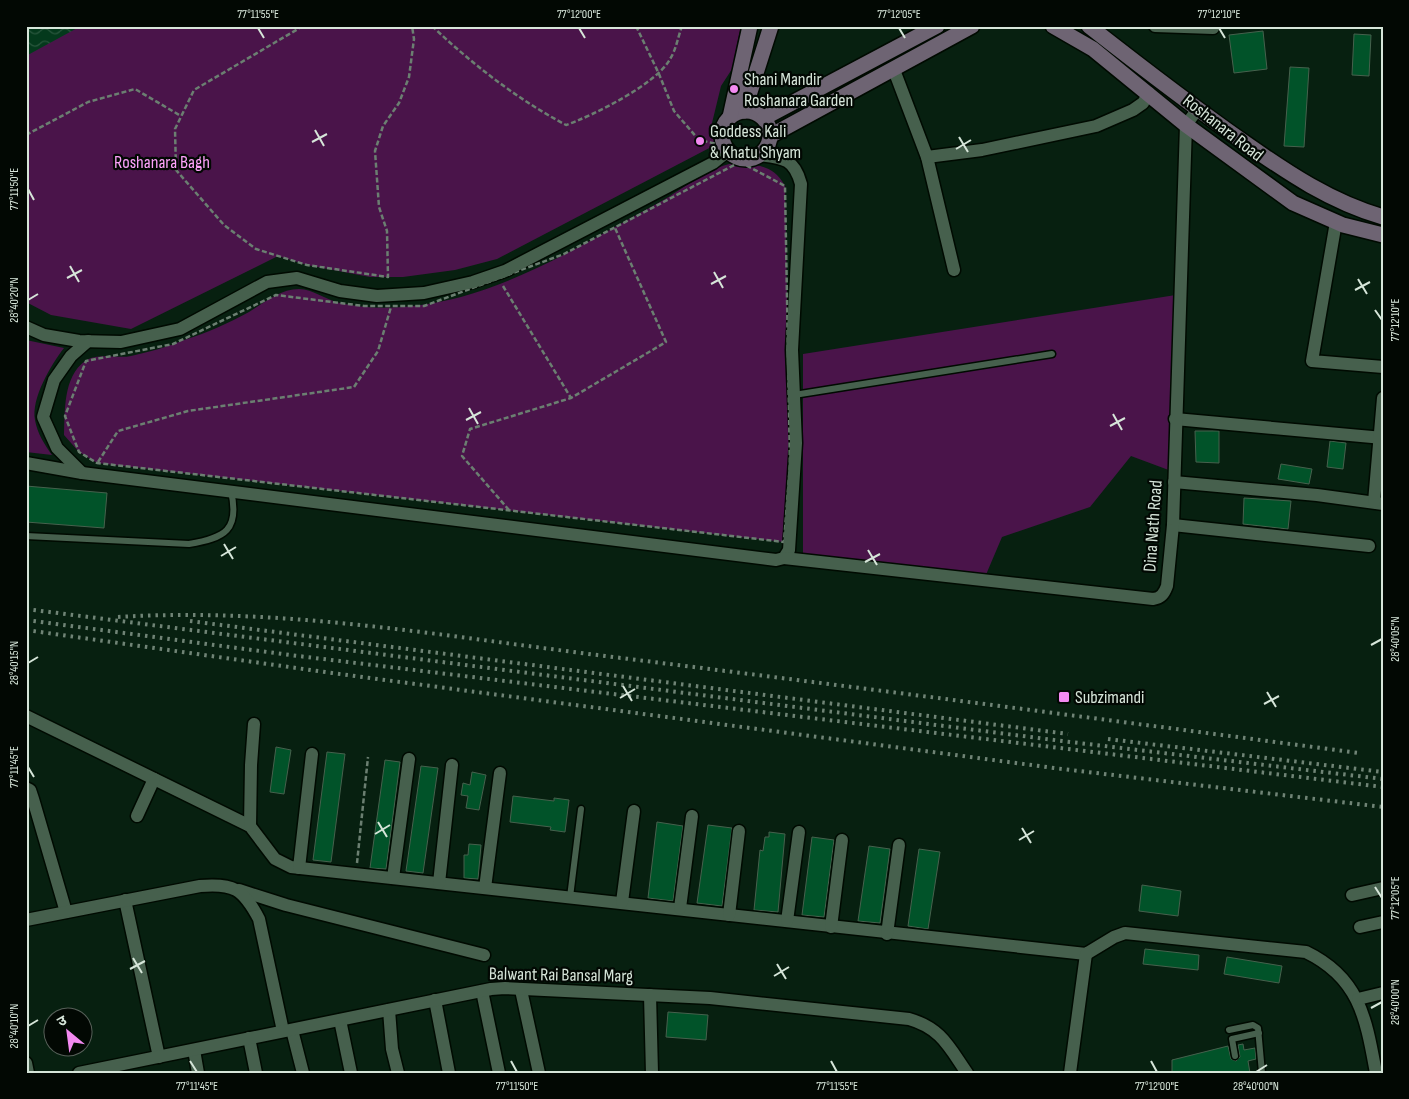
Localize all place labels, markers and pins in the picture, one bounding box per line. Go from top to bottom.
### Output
place label: Shani Mandir Roshanara Garden [744,69,853,111]
marker: Shani Mandir Roshanara Garden [728,83,740,95]
place label: Goddess Kali & Khatu Shyam [710,121,801,163]
marker: Goddess Kali & Khatu Shyam [694,135,706,147]
place label: Subzimandi [1075,687,1144,708]
marker: Subzimandi [1057,690,1071,704]

